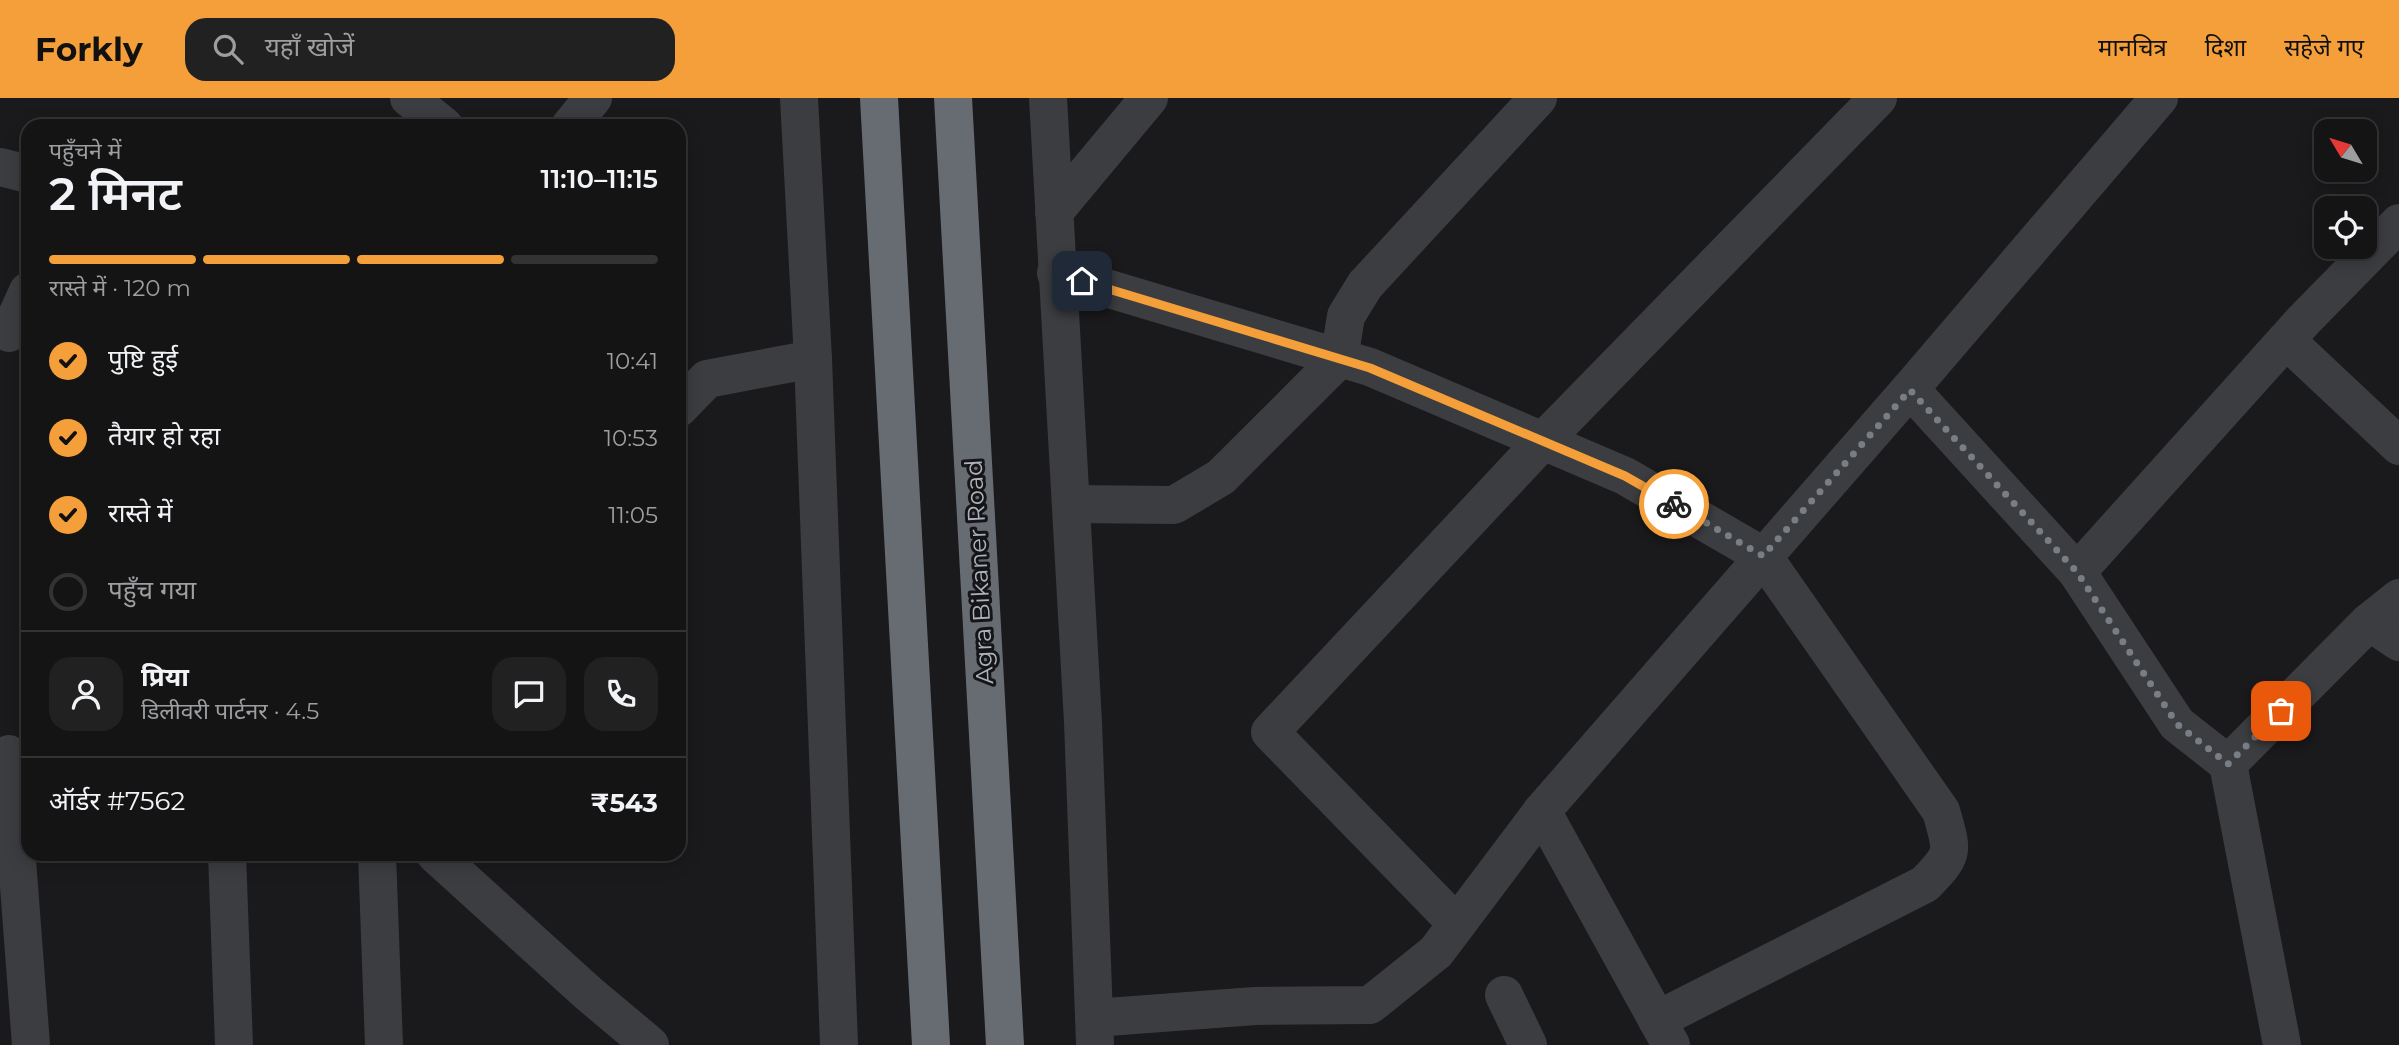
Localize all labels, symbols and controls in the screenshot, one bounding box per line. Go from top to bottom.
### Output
search box [185,18,675,81]
text: Forkly [35,29,143,69]
icon: search [209,30,247,68]
text: यहाँ खोजें [265,31,354,63]
text: मानचित्र [2098,33,2167,62]
text: दिशा [2205,33,2246,62]
text: सहेजे गए [2284,33,2364,62]
north arrow [2314,119,2376,182]
map controls [2314,119,2377,259]
text: पहुँचने में [49,137,121,165]
text: 11:10–11:15 [541,163,658,195]
text: 2 मिनट [49,165,182,222]
button: locate [2314,196,2377,259]
pin [1052,251,1112,311]
icon: home [1063,262,1101,300]
text: रास्ते में · 120 m [49,274,191,302]
icon: check [49,342,87,380]
text: पुष्टि हुई [108,343,178,375]
text: 10:41 [607,347,658,375]
icon: check [49,419,87,457]
text: तैयार हो रहा [108,420,221,452]
text: 10:53 [604,424,658,452]
street label: Agra Bikaner Road [959,459,999,685]
courier [1639,469,1709,539]
icon: bike [1655,485,1693,523]
icon: check [49,496,87,534]
text: रास्ते में [108,497,173,529]
text: 11:05 [608,501,658,529]
text: पहुँच गया [108,574,196,606]
button: person [49,657,123,731]
button: chat [492,657,566,731]
button: phone [584,657,658,731]
text: प्रिया [141,661,189,693]
pin [2251,681,2311,741]
icon: bag [2262,692,2300,730]
text: डिलीवरी पार्टनर · 4.5 [141,697,319,725]
text: ऑर्डर #7562 [49,785,185,817]
text: ₹543 [591,787,658,819]

